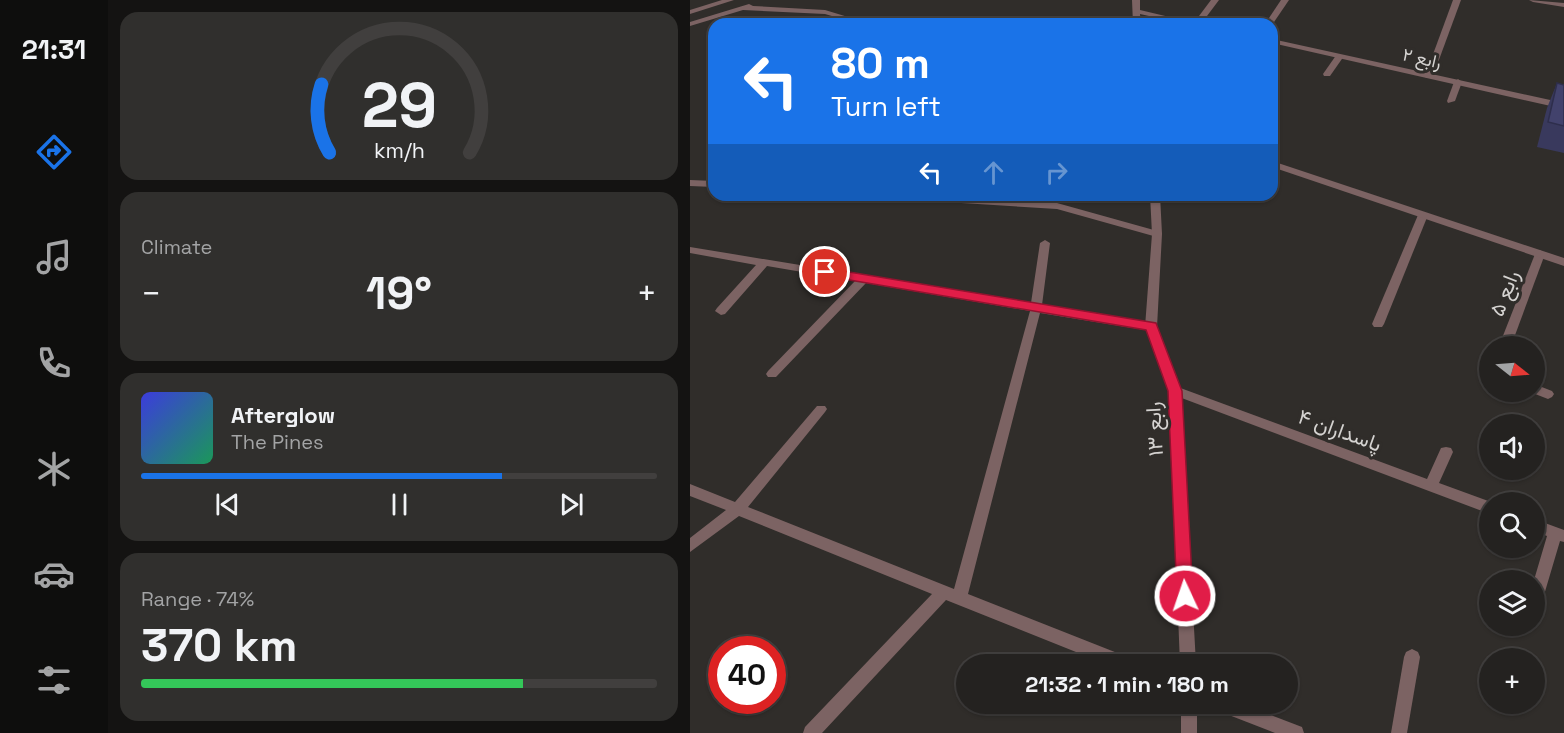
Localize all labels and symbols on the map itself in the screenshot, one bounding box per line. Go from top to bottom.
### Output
street label: رابع ۲ [1400,42,1444,75]
pin [799,246,850,297]
street label: رابع ۵ [1483,266,1526,320]
north arrow [1479,336,1545,402]
street label: رابع ۱۳ [1139,401,1170,457]
street label: پاسداران ۴ [1294,402,1385,458]
position arrow [1153,564,1217,628]
speed limit sign: 40 [708,636,786,714]

